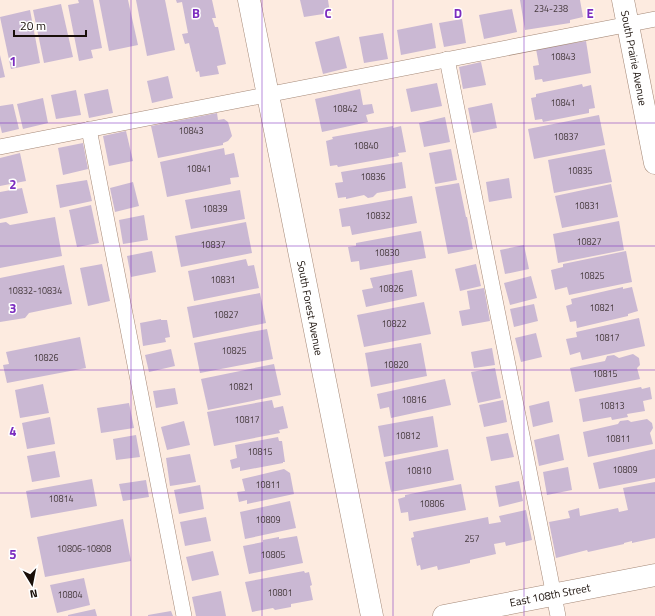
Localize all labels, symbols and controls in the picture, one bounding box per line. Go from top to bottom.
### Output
house number: 234-238 [534,2,568,15]
text: B [192,3,200,23]
text: C [324,3,332,23]
text: D [454,3,462,23]
text: E [586,3,594,23]
street label: South Prairie Avenue [617,9,651,107]
scale bar [14,12,86,38]
text: 20 m [20,16,46,35]
house number: 10843 [550,50,576,63]
text: 1 [9,51,17,71]
house number: 10841 [550,96,576,109]
house number: 10842 [332,102,358,115]
house number: 10843 [178,124,204,137]
house number: 10837 [553,130,579,143]
house number: 10840 [353,139,379,152]
house number: 10841 [186,162,212,175]
house number: 10835 [567,164,593,177]
house number: 10836 [360,170,386,183]
text: 2 [9,174,17,194]
house number: 10831 [574,199,600,212]
house number: 10839 [202,202,228,215]
house number: 10832 [365,209,391,222]
house number: 10827 [576,235,602,248]
house number: 10837 [200,238,226,251]
house number: 10830 [374,246,400,259]
street label: South Forest Avenue [293,259,327,357]
house number: 10825 [579,269,605,282]
house number: 10831 [210,273,236,286]
house number: 10826 [378,282,404,295]
house number: 10832-10834 [8,284,62,297]
text: 3 [9,298,17,318]
house number: 10821 [589,301,615,314]
house number: 10827 [213,308,239,321]
house number: 10822 [381,317,407,330]
house number: 10817 [594,331,620,344]
house number: 10825 [221,344,247,357]
house number: 10826 [33,351,59,364]
house number: 10820 [383,358,409,371]
house number: 10815 [592,367,618,380]
house number: 10821 [228,380,254,393]
house number: 10816 [401,393,427,406]
house number: 10813 [599,399,625,412]
house number: 10817 [234,413,260,426]
text: 4 [9,421,17,441]
house number: 10812 [395,429,421,442]
house number: 10811 [605,432,631,445]
house number: 10815 [247,445,273,458]
house number: 10809 [612,463,638,476]
house number: 10810 [406,464,432,477]
house number: 10811 [255,478,281,491]
house number: 10814 [48,492,74,505]
house number: 10806 [419,497,445,510]
house number: 10809 [255,513,281,526]
house number: 257 [464,532,480,545]
house number: 10806-10808 [57,542,111,555]
text: 5 [9,544,17,564]
house number: 10805 [260,548,286,561]
north arrow [12,564,52,604]
street label: East 108th Street [508,579,592,611]
text: N [29,585,39,602]
house number: 10801 [267,586,293,599]
house number: 10804 [57,588,83,601]

